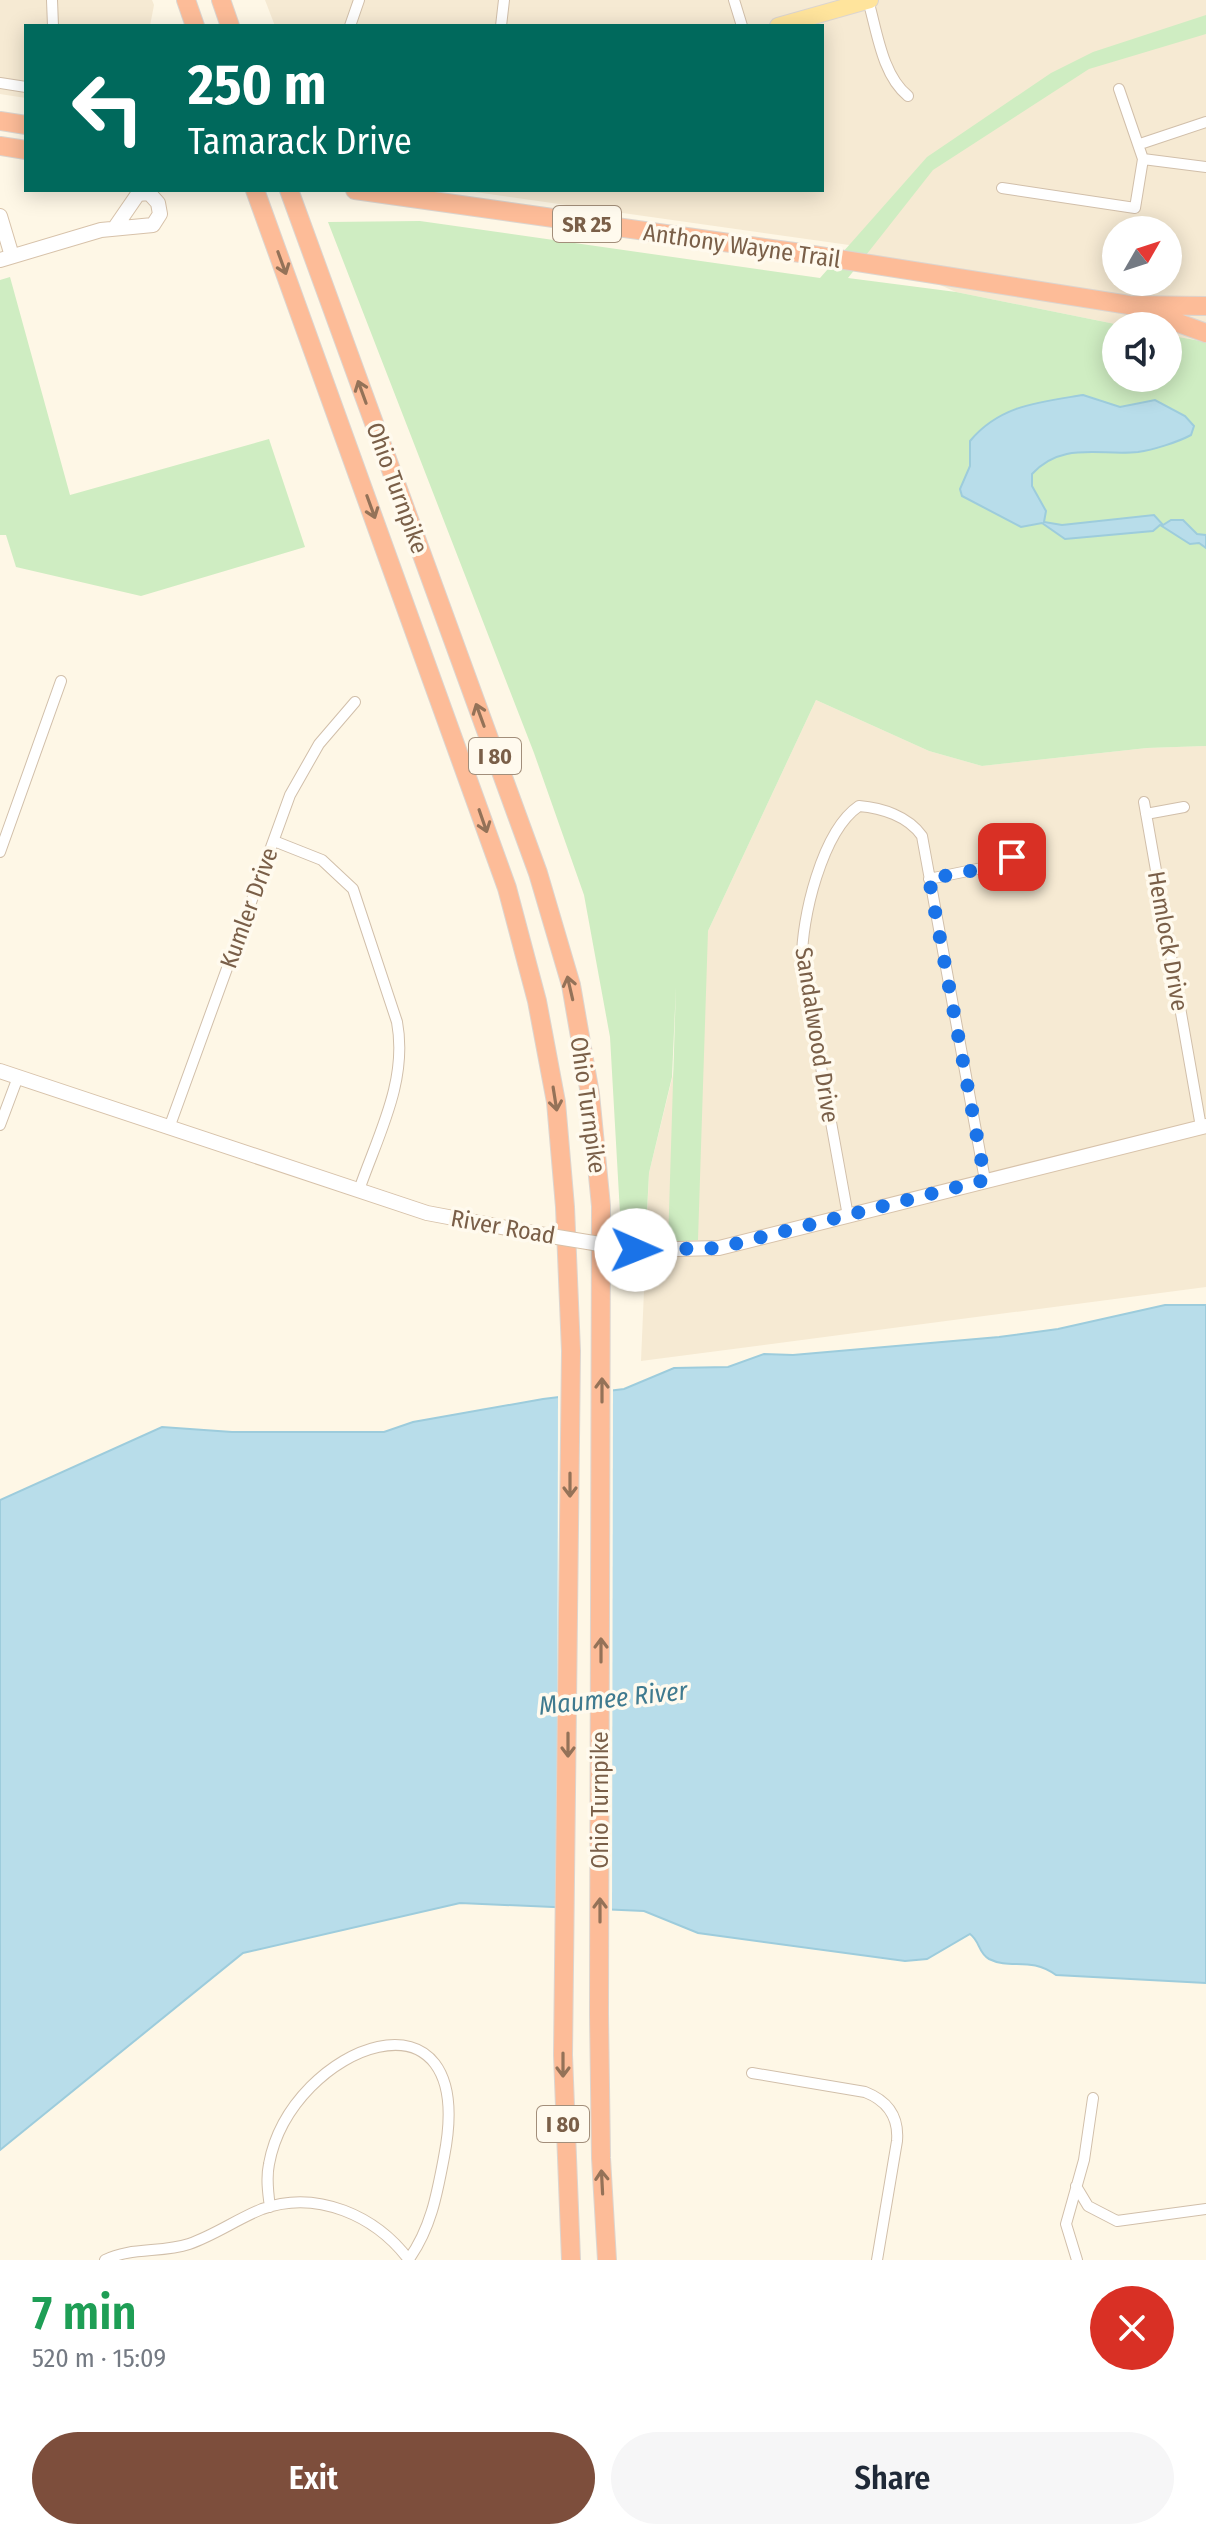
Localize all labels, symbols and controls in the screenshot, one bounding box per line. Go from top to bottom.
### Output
text: 250 m [188,52,326,119]
icon: left [56,56,160,160]
text: Tamarack Drive [188,120,412,164]
road number: SR 25 [553,206,621,242]
north arrow [1102,216,1182,296]
map controls [1102,216,1182,392]
street label: Anthony Wayne Trail [642,218,842,274]
one-way arrow [276,250,290,275]
button: sound [1102,312,1182,392]
one-way arrow [353,380,368,405]
street label: Ohio Turnpike [360,419,434,557]
one-way arrow [365,495,380,520]
one-way arrow [472,703,486,728]
road number: I 80 [469,738,521,774]
one-way arrow [477,808,492,833]
pin [978,823,1046,891]
icon: arrive [990,835,1034,879]
street label: Kumler Drive [214,844,284,972]
street label: Hemlock Drive [1142,869,1194,1013]
street label: Sandalwood Drive [789,945,845,1125]
one-way arrow [562,976,577,1001]
street label: Ohio Turnpike [565,1035,611,1175]
one-way arrow [548,1086,563,1111]
street label: River Road [449,1204,557,1250]
position arrow [594,1208,678,1292]
one-way arrow [594,1377,610,1404]
one-way arrow [562,1471,578,1498]
one-way arrow [593,1637,609,1664]
water label: Maumee River [537,1675,690,1722]
one-way arrow [560,1731,576,1758]
street label: Ohio Turnpike [586,1731,614,1869]
one-way arrow [592,1897,608,1924]
one-way arrow [555,2051,571,2078]
road number: I 80 [537,2106,589,2142]
one-way arrow [594,2169,609,2196]
text: 7 min [32,2284,137,2342]
button: close [1090,2286,1174,2370]
text: 520 m · 15:09 [32,2343,166,2374]
button: Exit [32,2432,595,2524]
button: Share [611,2432,1174,2524]

